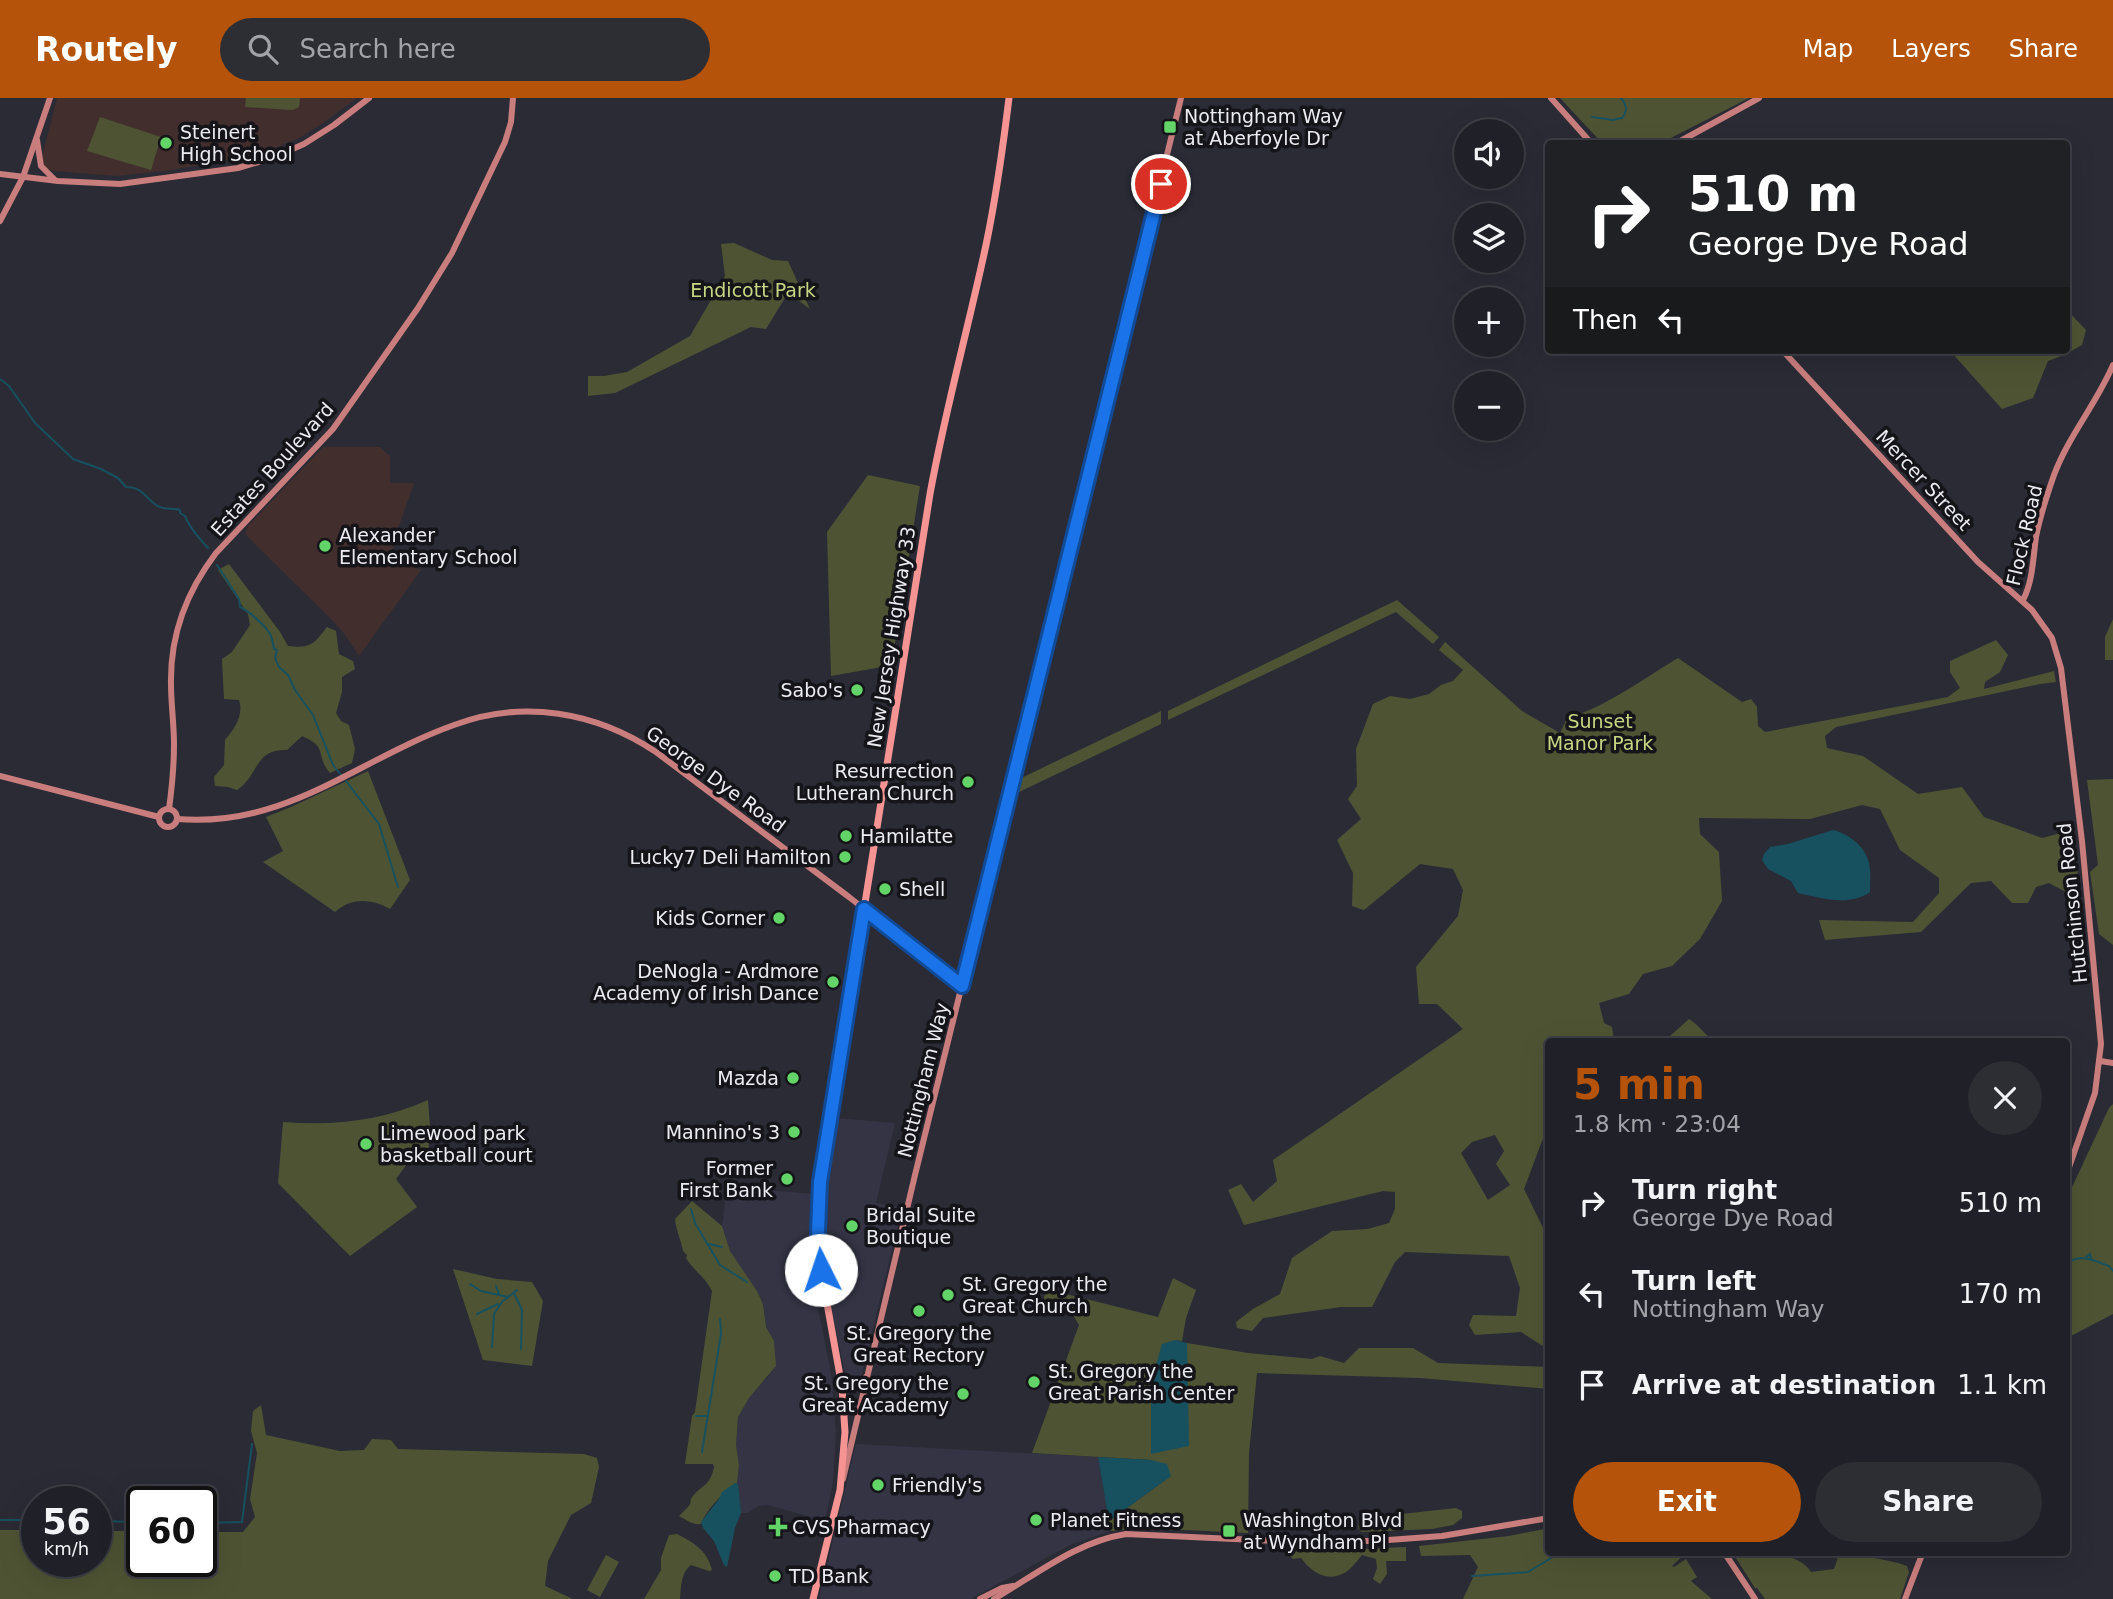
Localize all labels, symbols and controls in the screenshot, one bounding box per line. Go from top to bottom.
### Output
search box [220,18,710,81]
text: Routely [35,30,178,69]
icon: search [244,30,282,68]
text: Search here [300,34,456,64]
text: Map [1803,35,1853,63]
text: Layers [1891,35,1971,63]
text: Share [2009,35,2078,63]
place label: Nottingham Way at Aberfoyle Dr [1184,105,1343,149]
marker: Nottingham Way at Aberfoyle Dr [1162,119,1178,135]
map controls [1454,119,1524,441]
button: sound [1454,119,1524,189]
place label: Steinert High School [180,121,293,165]
marker: Steinert High School [158,135,174,151]
pin [1131,154,1191,214]
icon: arrive [1142,165,1180,203]
text: 510 m [1688,166,1858,223]
icon: right [1573,168,1664,259]
button: layers [1454,203,1524,273]
text: George Dye Road [1688,225,1969,263]
park label: Endicott Park [690,279,816,301]
button: + [1454,287,1524,357]
icon: left [1652,301,1690,339]
text: Then [1573,305,1638,335]
button: − [1454,371,1524,441]
street label: Estates Boulevard [206,398,338,540]
street label: Mercer Street [1872,425,1976,535]
street label: Flock Road [2002,482,2046,588]
place label: Alexander Elementary School [339,524,517,568]
street label: New Jersey Highway 33 [863,525,919,749]
marker: Alexander Elementary School [317,538,333,554]
place label: Sabo's [780,679,843,701]
marker: Sabo's [849,682,865,698]
park label: Sunset Manor Park [1547,710,1653,754]
street label: George Dye Road [642,721,790,837]
place label: Resurrection Lutheran Church [796,760,954,804]
marker: Resurrection Lutheran Church [960,774,976,790]
street label: Hutchinson Road [2053,822,2091,984]
place label: Hamilatte [860,825,953,847]
marker: Hamilatte [838,828,854,844]
place label: Lucky7 Deli Hamilton [630,846,831,868]
marker: Lucky7 Deli Hamilton [837,849,853,865]
place label: Shell [899,878,945,900]
marker: Shell [877,881,893,897]
place label: Kids Corner [655,907,765,929]
marker: Kids Corner [771,910,787,926]
place label: DeNogla - Ardmore Academy of Irish Dance [593,960,819,1004]
marker: DeNogla - Ardmore Academy of Irish Dance [825,974,841,990]
street label: Nottingham Way [893,1000,953,1160]
text: 5 min [1573,1060,1705,1109]
button: close [1968,1061,2042,1135]
place label: Mazda [717,1067,779,1089]
marker: Mazda [785,1070,801,1086]
text: 1.8 km · 23:04 [1573,1111,1741,1137]
place label: Mannino's 3 [666,1121,780,1143]
place label: Limewood park basketball court [380,1122,533,1166]
marker: Mannino's 3 [786,1124,802,1140]
marker: Limewood park basketball court [358,1136,374,1152]
place label: Former First Bank [679,1157,773,1201]
marker: Former First Bank [779,1171,795,1187]
text: Turn right [1632,1175,1777,1205]
icon: right [1573,1184,1611,1222]
text: 510 m [1959,1188,2042,1218]
place label: Bridal Suite Boutique [866,1204,976,1248]
text: George Dye Road [1632,1205,1834,1231]
marker: Bridal Suite Boutique [844,1218,860,1234]
position arrow [784,1233,858,1307]
text: Turn left [1632,1266,1756,1296]
place label: St. Gregory the Great Church [962,1273,1107,1317]
icon: left [1573,1275,1611,1313]
text: 170 m [1959,1279,2042,1309]
marker: St. Gregory the Great Church [940,1287,956,1303]
text: Nottingham Way [1632,1296,1824,1322]
marker: St. Gregory the Great Rectory [911,1303,927,1319]
place label: St. Gregory the Great Rectory [846,1322,992,1366]
place label: St. Gregory the Great Parish Center [1048,1360,1234,1404]
icon: arrive [1573,1366,1611,1404]
text: Arrive at destination [1632,1370,1936,1400]
text: 1.1 km [1957,1370,2047,1400]
place label: St. Gregory the Great Academy [802,1372,949,1416]
marker: St. Gregory the Great Parish Center [1026,1374,1042,1390]
marker: St. Gregory the Great Academy [955,1386,971,1402]
button: Exit [1573,1462,1801,1542]
button: Share [1815,1462,2042,1542]
place label: Friendly's [892,1474,982,1496]
marker: Friendly's [870,1477,886,1493]
speed limit sign: 60 [126,1486,217,1577]
text: 56 [42,1502,91,1542]
place label: Planet Fitness [1050,1509,1181,1531]
place label: Washington Blvd at Wyndham Pl [1243,1509,1402,1553]
marker: Planet Fitness [1028,1512,1044,1528]
place label: CVS Pharmacy [792,1516,931,1538]
marker: CVS Pharmacy [770,1519,786,1535]
marker: Washington Blvd at Wyndham Pl [1221,1523,1237,1539]
text: km/h [44,1538,89,1559]
place label: TD Bank [788,1565,869,1587]
marker: TD Bank [767,1568,783,1584]

